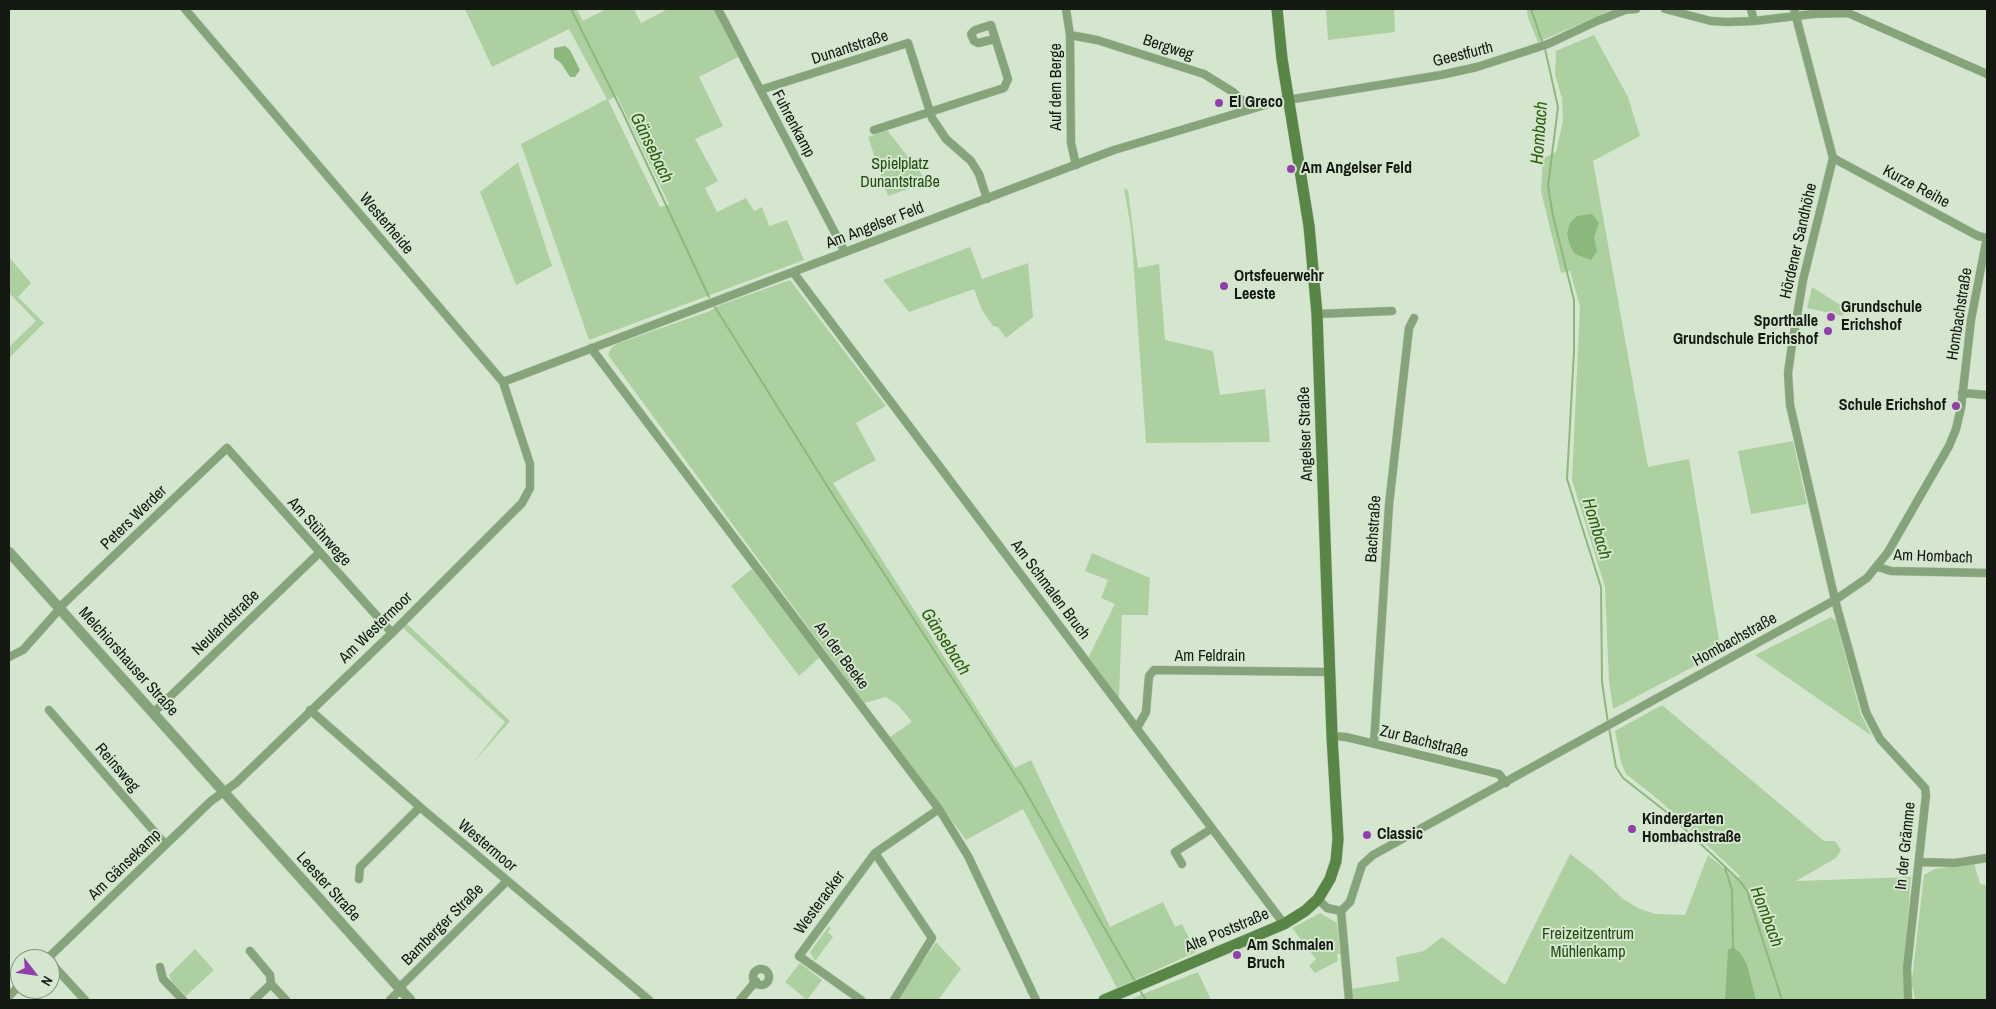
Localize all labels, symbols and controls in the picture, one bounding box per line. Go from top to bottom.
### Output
street label: Dunantstraße [809,27,891,69]
street label: Bergweg [1140,31,1196,65]
street label: Geestfurth [1431,38,1495,72]
street label: Auf dem Berge [1047,43,1067,131]
street label: Fuhrenkamp [767,87,819,161]
place label: El Greco [1229,93,1283,113]
marker: El Greco [1213,97,1225,109]
water label: Hombach [1527,101,1553,165]
water label: Gänsebach [625,109,677,187]
park label: Spielplatz Dunantstraße [860,155,940,193]
place label: Am Angelser Feld [1301,159,1412,179]
street label: Kurze Reihe [1879,161,1953,213]
marker: Am Angelser Feld [1285,163,1297,175]
street label: Hördener Sandhöhe [1776,181,1822,301]
street label: Westerheide [355,189,417,259]
street label: Am Angelser Feld [823,198,927,254]
street label: Hombachstraße [1943,266,1977,362]
place label: Ortsfeuerwehr Leeste [1234,267,1324,305]
marker: Ortsfeuerwehr Leeste [1218,280,1230,292]
place label: Grundschule Erichshof [1841,298,1922,336]
marker: Grundschule Erichshof [1825,311,1837,323]
place label: Sporthalle Grundschule Erichshof [1673,312,1818,350]
marker: Sporthalle Grundschule Erichshof [1822,325,1834,337]
street label: Angelser Straße [1295,386,1317,482]
place label: Schule Erichshof [1839,396,1946,416]
marker: Schule Erichshof [1950,400,1962,412]
street label: Peters Werder [97,482,171,554]
street label: Am Stührwege [283,494,355,570]
street label: Bachstraße [1362,495,1386,563]
water label: Hombach [1576,496,1616,562]
street label: Am Schmalen Bruch [1006,536,1094,644]
street label: Am Hombach [1893,546,1973,568]
street label: Neulandstraße [188,586,264,660]
street label: Am Westermoor [335,588,417,668]
street label: Melchiorshauser Straße [74,604,182,720]
water label: Gänsebach [915,604,975,680]
street label: Hombachstraße [1690,609,1780,671]
street label: An der Beeke [809,618,873,694]
street label: Am Feldrain [1175,647,1245,667]
street label: Zur Bachstraße [1378,722,1470,762]
street label: Reinsweg [91,740,143,796]
street label: In der Grämme [1892,801,1920,891]
place label: Kindergarten Hombachstraße [1642,810,1741,848]
street label: Westermoor [454,816,520,876]
marker: Kindergarten Hombachstraße [1626,823,1638,835]
street label: Am Gänsekamp [84,825,166,905]
place label: Classic [1377,825,1423,845]
marker: Classic [1361,829,1373,841]
street label: Leester Straße [292,848,364,926]
street label: Westeracker [791,868,849,938]
street label: Bamberger Straße [398,880,488,970]
water label: Hombach [1745,884,1787,950]
street label: Alte Poststraße [1182,905,1272,957]
park label: Freizeitzentrum Mühlenkamp [1542,925,1634,963]
place label: Am Schmalen Bruch [1247,936,1334,974]
north arrow [10,949,60,999]
marker: Am Schmalen Bruch [1231,949,1243,961]
text: N [37,973,57,989]

